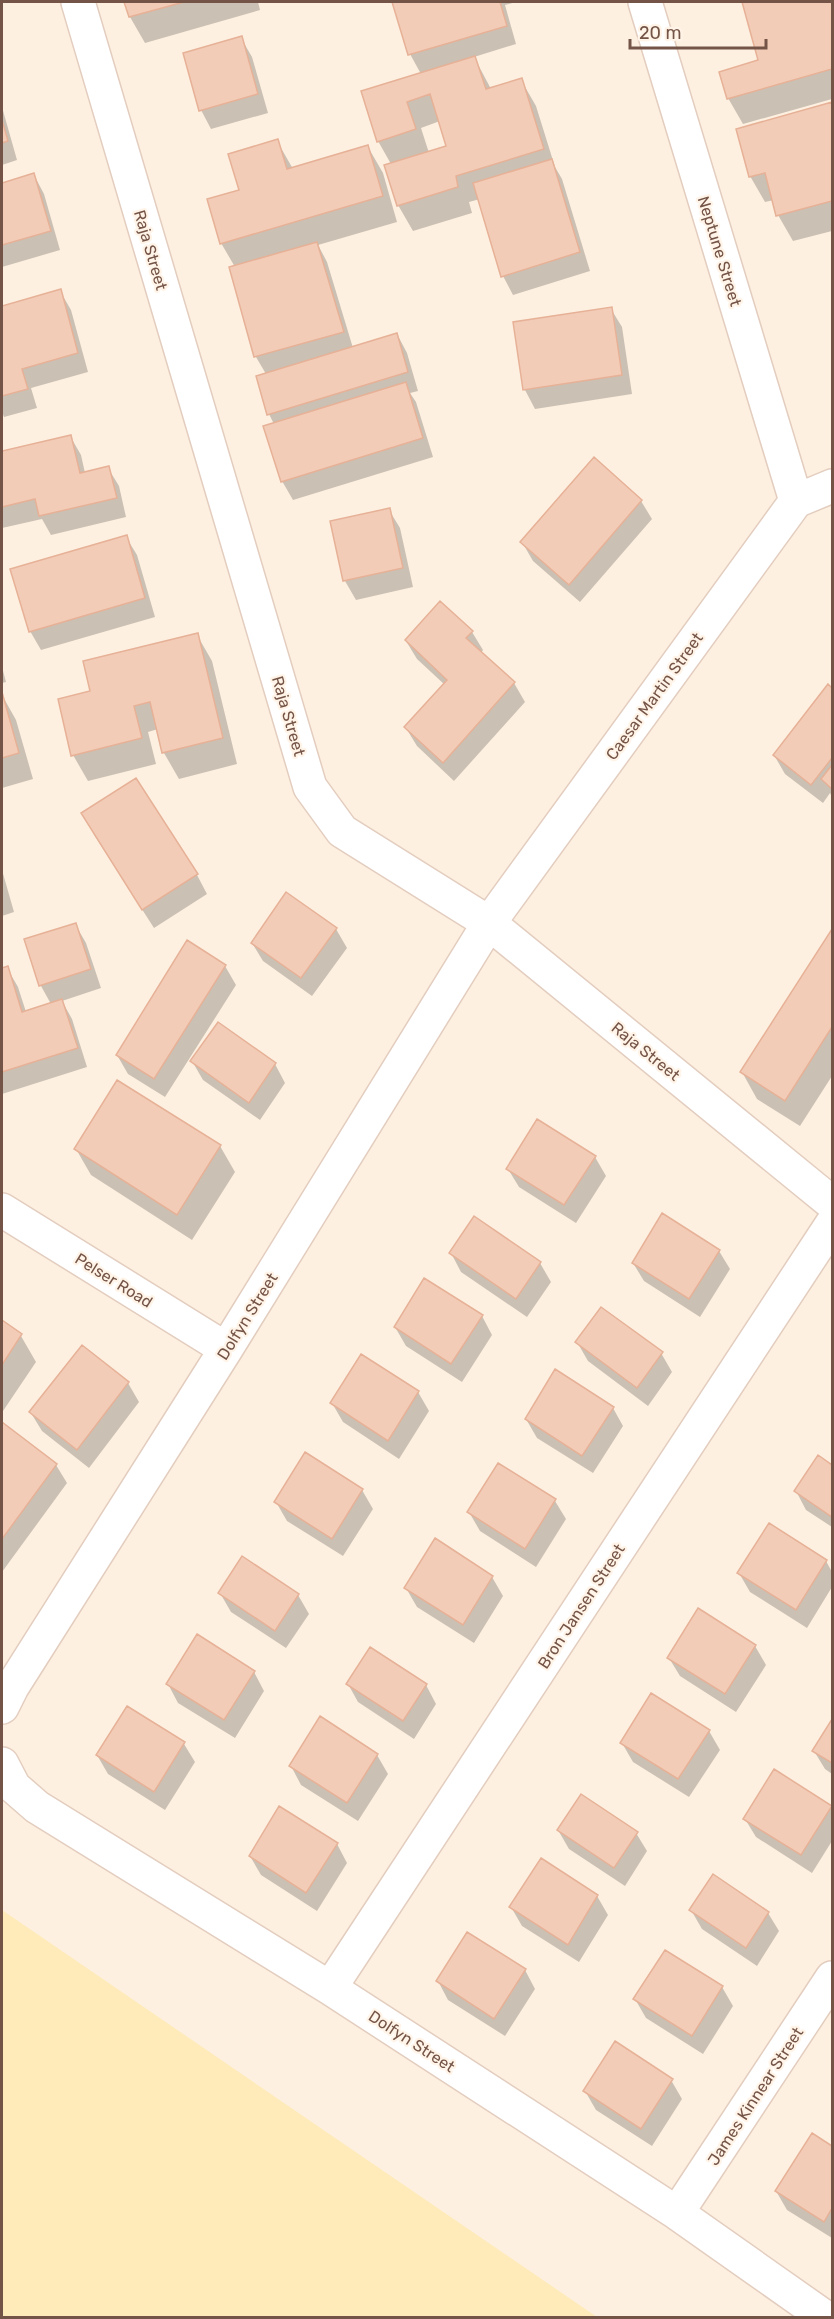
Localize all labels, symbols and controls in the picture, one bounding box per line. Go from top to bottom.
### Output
scale bar [630,12,766,50]
text: 20 m [639,22,681,44]
street label: Neptune Street [694,194,745,309]
street label: Raja Street [130,208,171,292]
street label: Caesar Martin Street [602,629,707,764]
street label: Raja Street [268,674,309,758]
street label: Raja Street [608,1018,684,1085]
street label: Pelser Road [72,1249,156,1312]
street label: Dolfyn Street [213,1269,282,1363]
street label: Bron Jansen Street [534,1540,629,1672]
street label: Dolfyn Street [365,2007,458,2076]
street label: James Kinnear Street [704,2024,807,2169]

